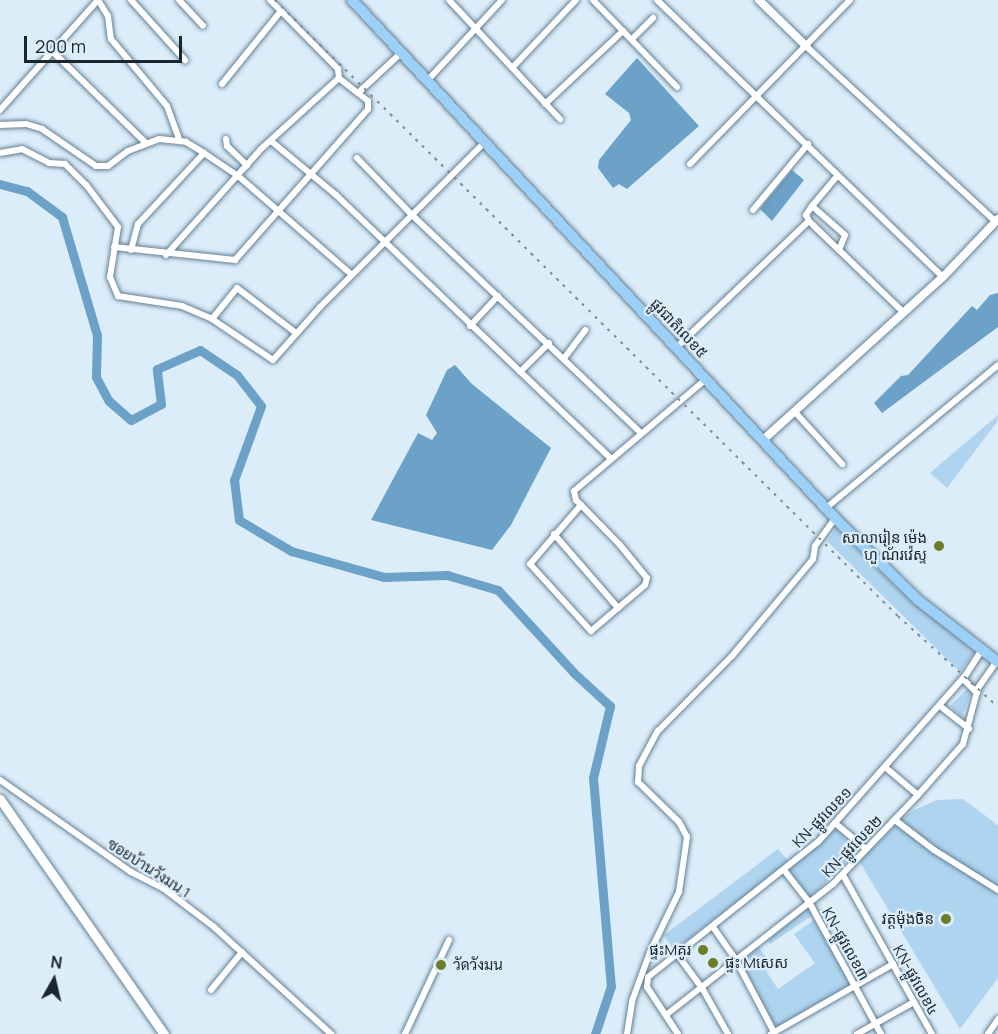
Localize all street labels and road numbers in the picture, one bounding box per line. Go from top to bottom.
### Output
street label: ផ្លូវជាតិលេខ៥ [647,294,711,362]
street label: KN-ផ្លូវលេខ១ [789,783,855,851]
street label: KN-ផ្លូវលេខ២ [818,811,886,881]
street label: ซอยบ้านวังมน 1 [104,835,194,901]
street label: KN-ផ្លូវលេខ៣ [819,904,873,984]
street label: KN-ផ្លូវលេខ៤ [889,942,943,1018]

